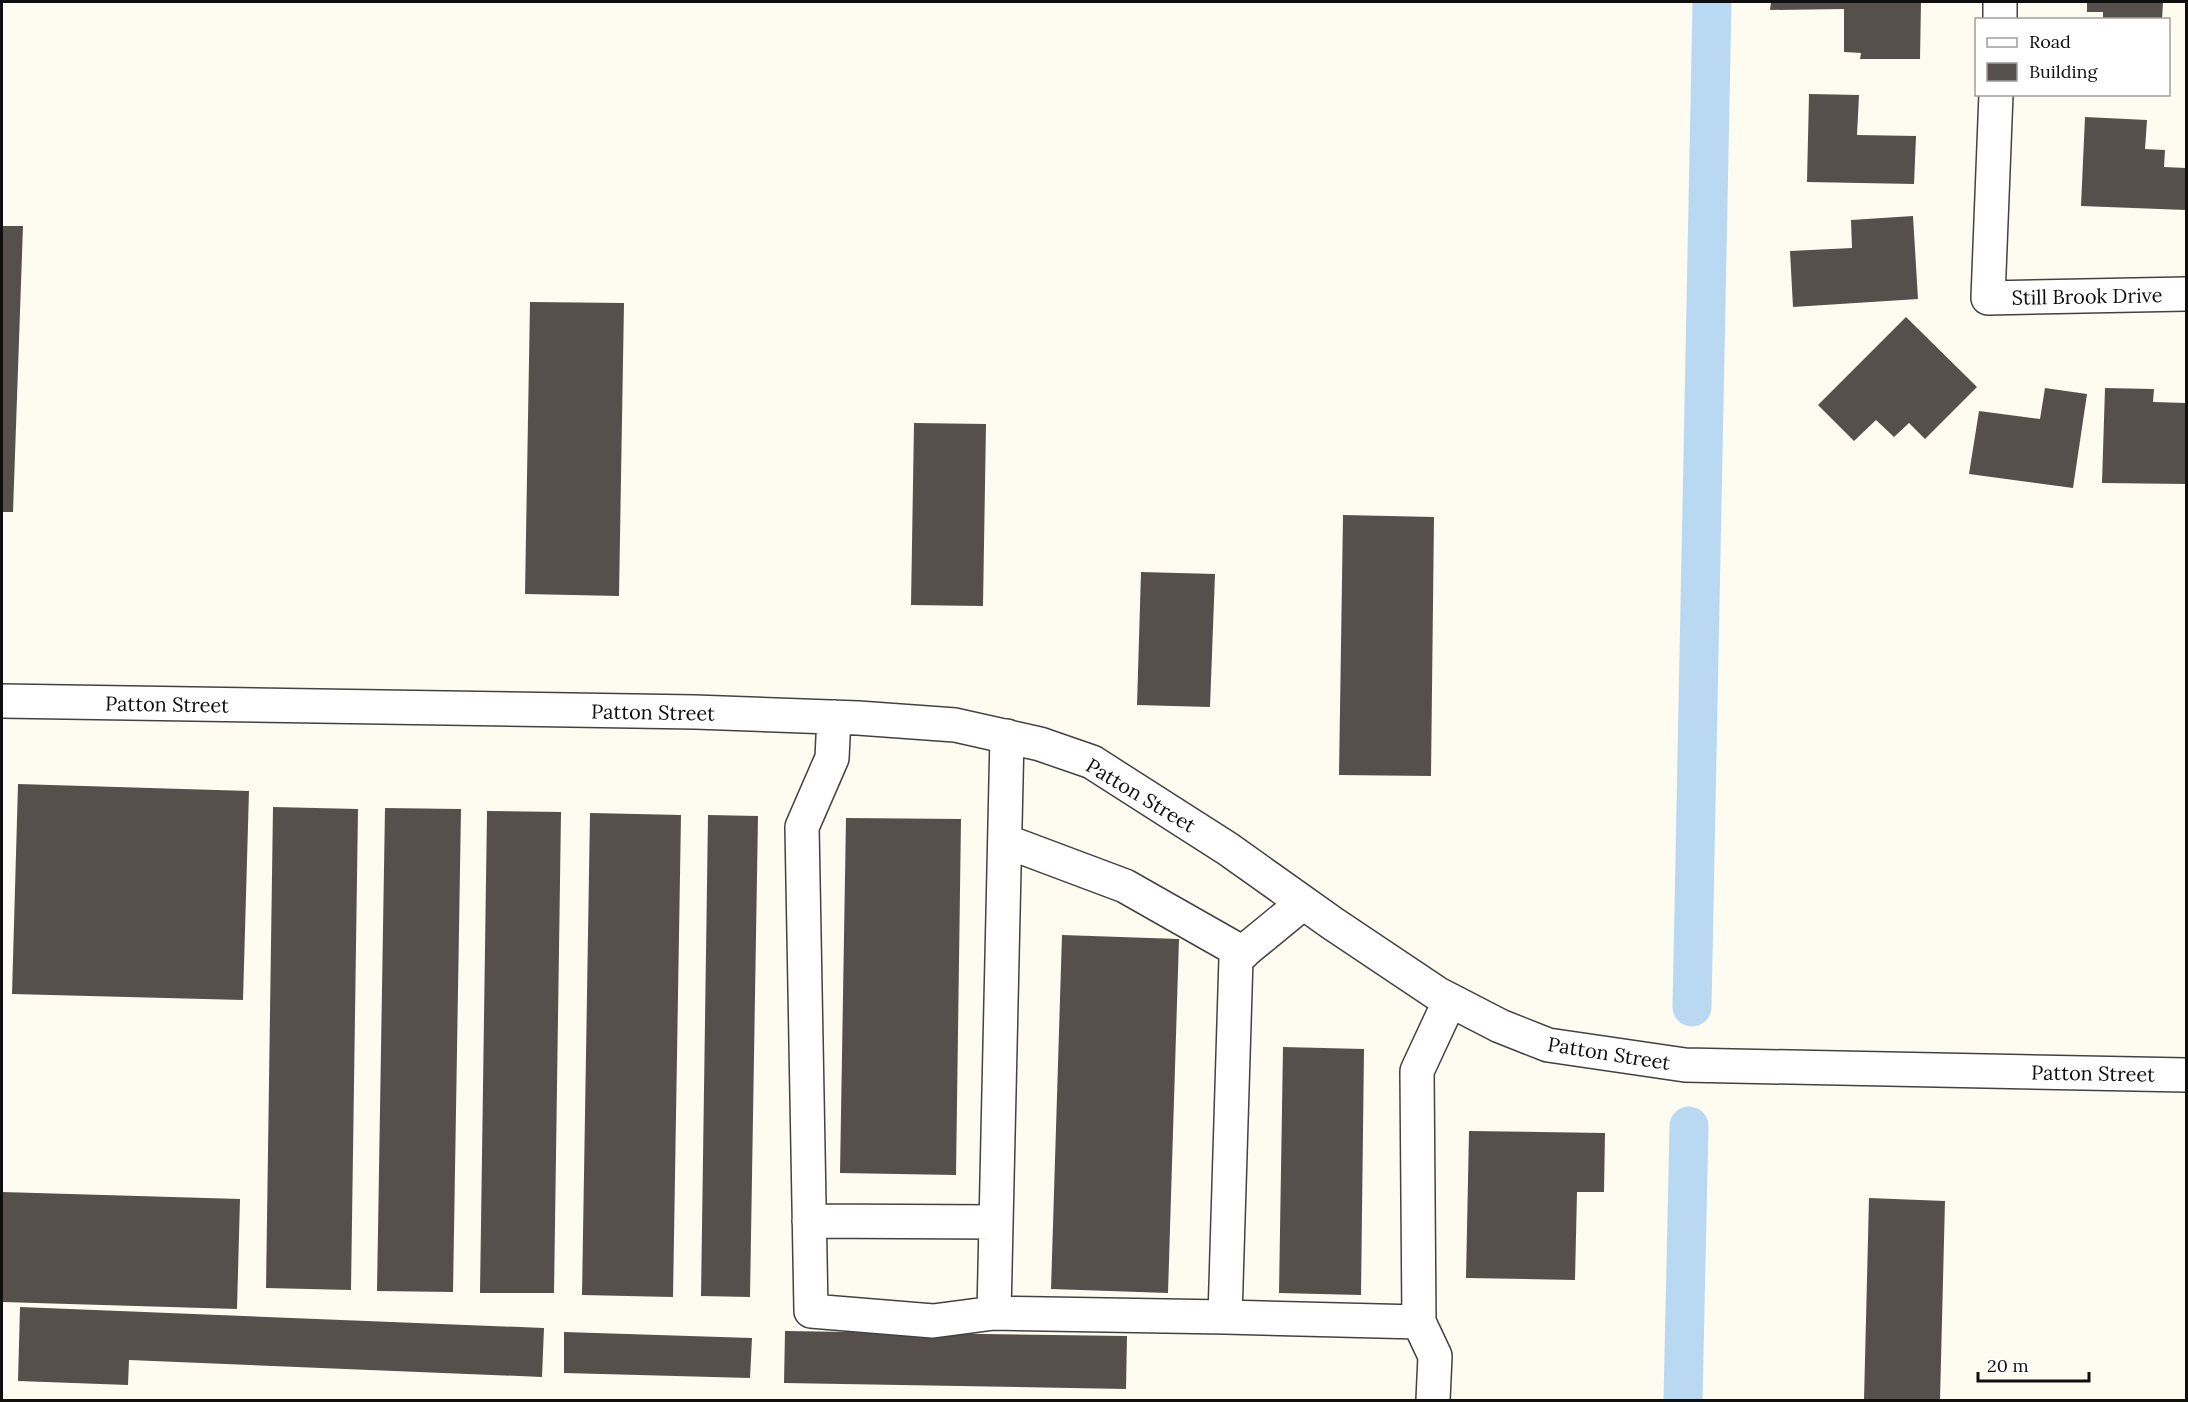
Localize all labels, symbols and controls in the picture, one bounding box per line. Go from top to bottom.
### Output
legend [1975,18,2170,96]
text: Road [2029,30,2071,53]
text: Building [2029,60,2099,83]
street label: Still Brook Drive [2011,282,2163,310]
street label: Patton Street [105,690,229,718]
street label: Patton Street [591,698,715,726]
street label: Patton Street [1082,752,1201,838]
street label: Patton Street [1546,1031,1672,1075]
street label: Patton Street [2031,1059,2155,1087]
scale bar [1978,1345,2089,1383]
text: 20 m [1987,1354,2029,1377]

